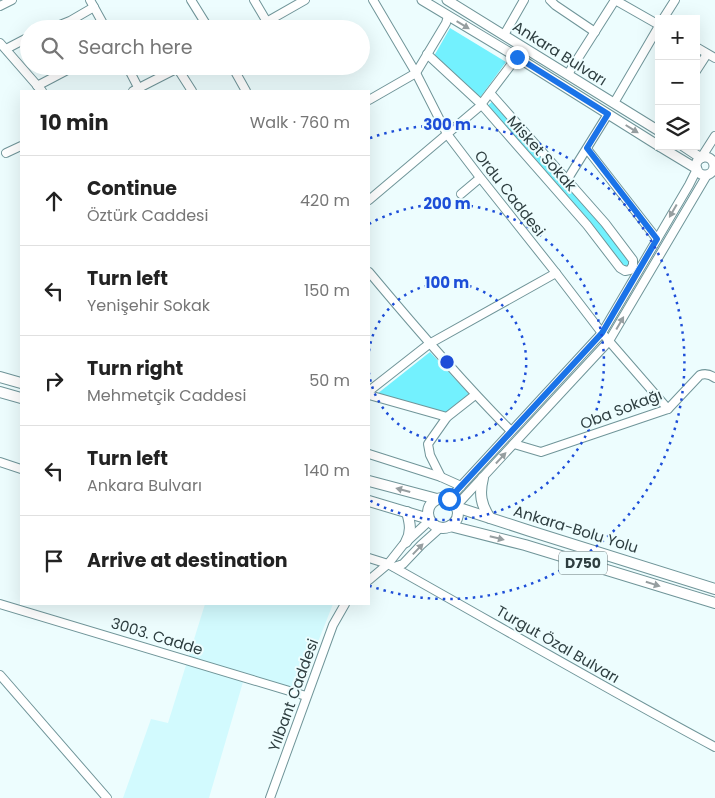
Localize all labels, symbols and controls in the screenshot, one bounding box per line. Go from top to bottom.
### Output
map controls [655,15,700,150]
button: + [655,15,700,60]
street label: Ankara Bulvarı [509,16,611,90]
search box [20,20,370,75]
one-way arrow [457,21,470,30]
icon: search [38,34,66,62]
text: Search here [78,34,192,61]
route end [506,46,529,69]
button: − [655,60,700,105]
button: layers [655,105,700,150]
text: 10 min [40,108,109,137]
text: Walk · 760 m [250,111,350,134]
street label: Misket Sokak [502,111,582,195]
text: 300 m [423,114,471,135]
one-way arrow [625,124,638,134]
street label: Ordu Caddesi [470,146,550,240]
text: Continue [87,175,177,202]
icon: ahead [40,187,68,215]
text: 420 m [300,189,350,212]
text: 200 m [423,193,471,214]
text: Öztürk Caddesi [87,204,208,227]
one-way arrow [669,205,678,218]
text: Turn left [87,265,168,292]
text: 100 m [425,272,469,293]
icon: left [40,277,68,305]
text: 150 m [304,279,350,302]
text: Yenişehir Sokak [87,294,210,317]
one-way arrow [616,316,624,331]
centre of rings [438,353,456,371]
text: Turn right [87,355,183,382]
icon: right [40,367,68,395]
text: 50 m [309,369,350,392]
text: Mehmetçik Caddesi [87,384,246,407]
street label: Oba Sokağı [577,384,665,434]
text: Turn left [87,445,168,472]
one-way arrow [496,452,507,465]
icon: left [40,457,68,485]
text: 140 m [304,459,350,482]
text: Ankara Bulvarı [87,474,202,497]
one-way arrow [395,486,410,494]
route start [438,488,461,511]
street label: Ankara-Bolu Yolu [511,500,641,558]
one-way arrow [490,534,505,542]
one-way arrow [411,543,423,555]
icon: arrive [40,547,68,575]
text: Arrive at destination [87,547,288,574]
road number: D750 [559,552,607,574]
one-way arrow [646,581,661,589]
street label: Turgut Özal Bulvarı [492,600,624,688]
street label: 3003. Cadde [109,612,205,660]
street label: Yılbant Caddesi [263,636,323,754]

